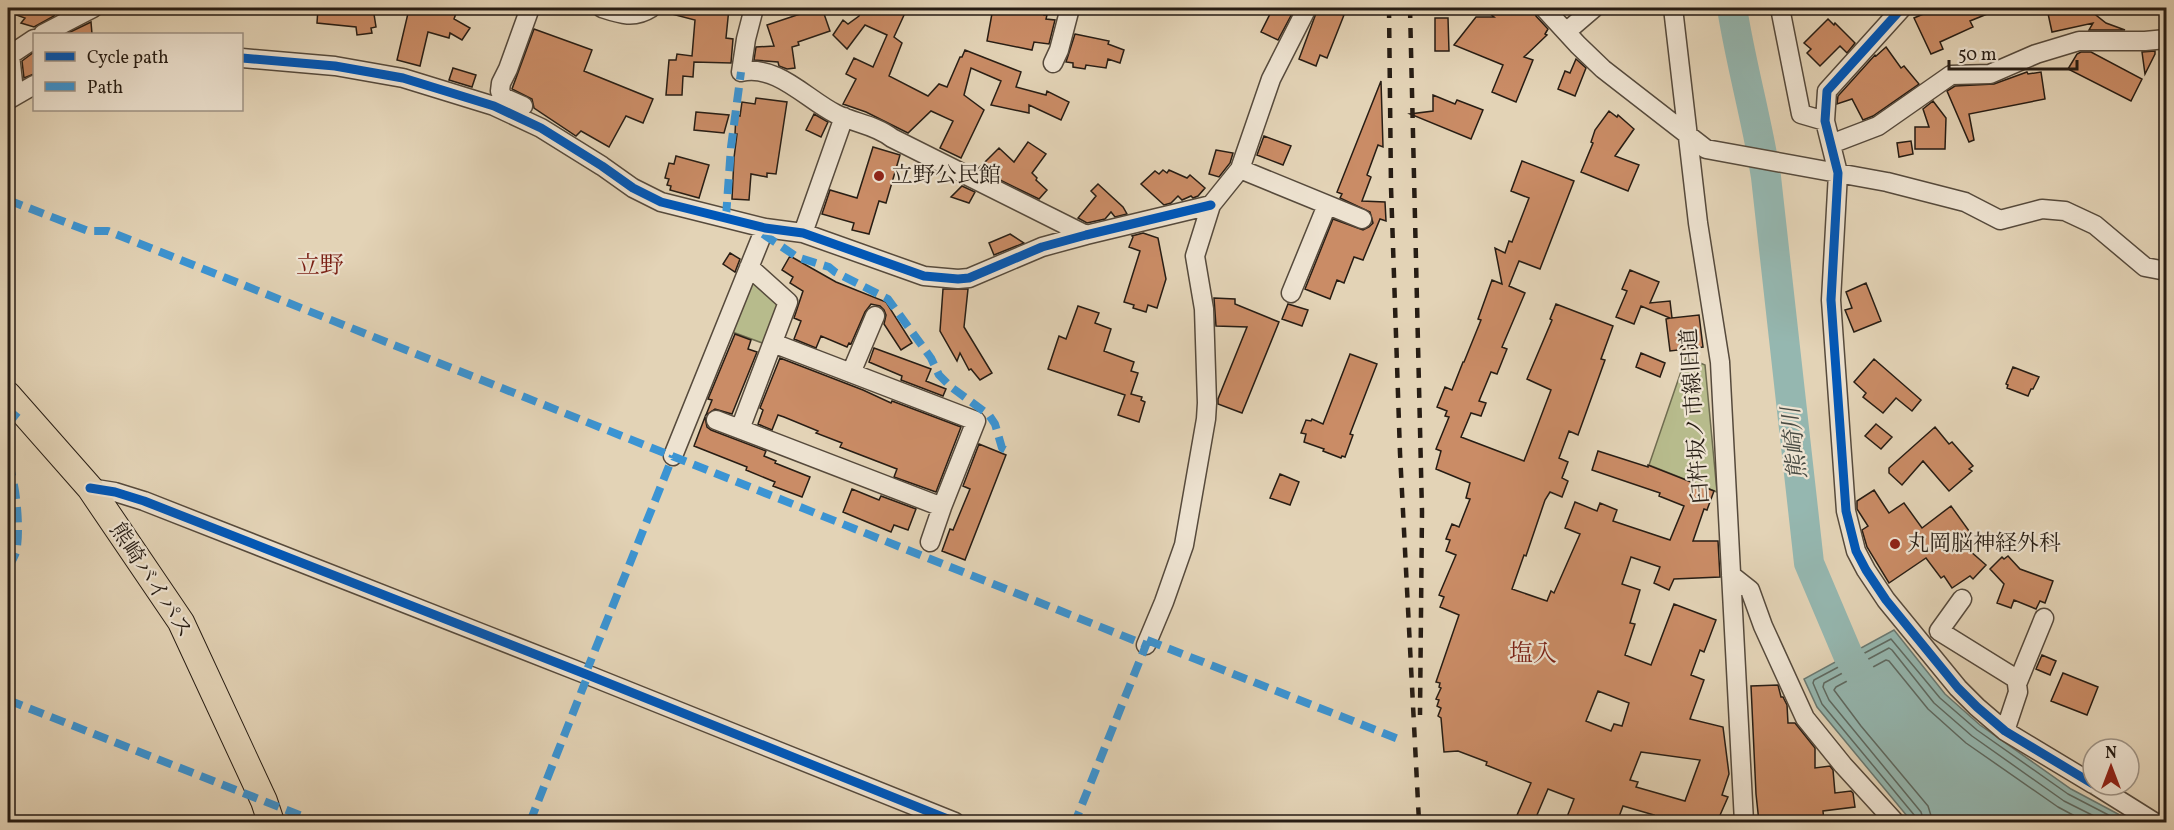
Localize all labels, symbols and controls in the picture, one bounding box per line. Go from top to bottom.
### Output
legend [33,33,243,111]
scale bar [1949,33,2076,71]
text: 50 m [1958,43,1997,68]
text: Cycle path [87,46,169,71]
text: Path [87,76,123,101]
place label: 立野公民館 [891,161,1001,192]
marker: 立野公民館 [872,169,886,183]
district label: 立野 [296,250,344,284]
street label: 臼杵坂ノ市線旧道 [1674,327,1718,505]
water label: 熊崎川 [1775,402,1817,481]
street label: 熊崎バイパス [101,517,199,645]
place label: 丸岡脳神経外科 [1907,529,2061,560]
marker: 丸岡脳神経外科 [1888,537,1902,551]
district label: 塩入 [1509,638,1557,672]
north arrow [2081,737,2141,797]
text: N [2105,743,2117,765]

